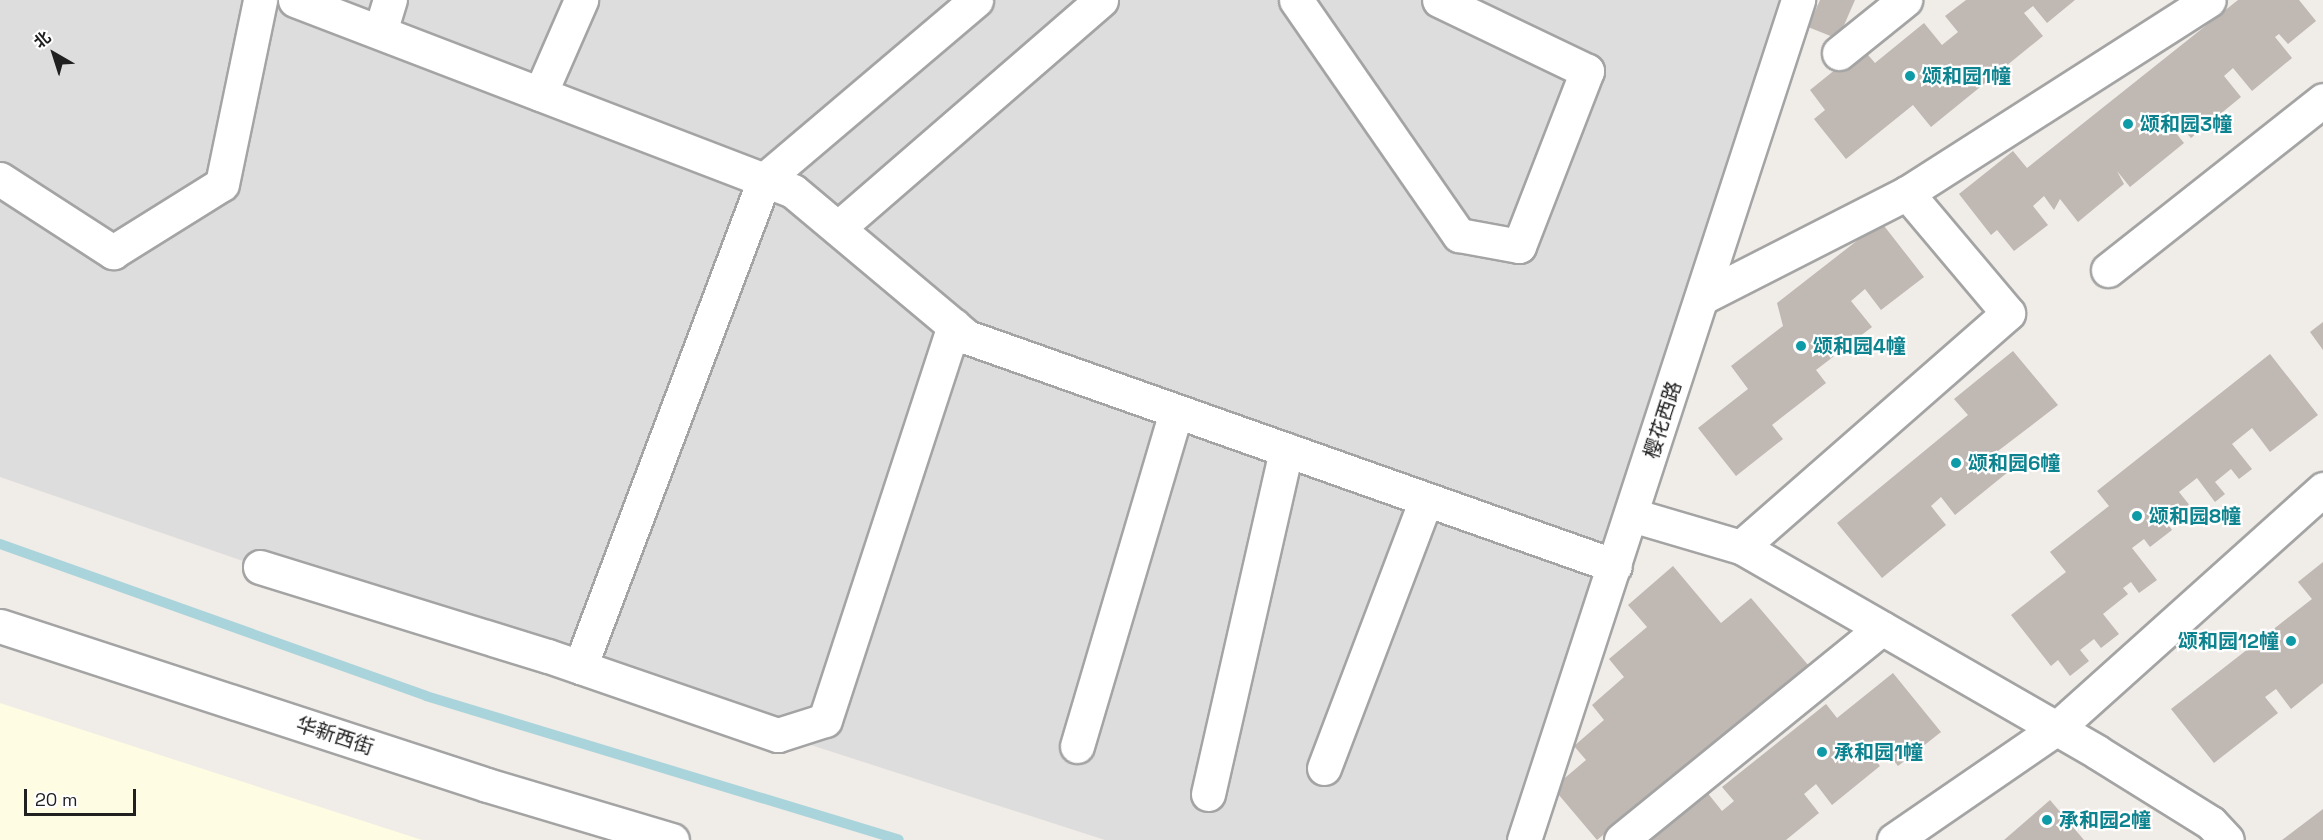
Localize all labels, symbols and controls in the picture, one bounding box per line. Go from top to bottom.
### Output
north arrow [24,24,84,84]
text: 北 [30,26,55,53]
place label: 颂和园1幢 [1922,64,2011,88]
marker: 颂和园1幢 [1903,69,1917,83]
place label: 颂和园3幢 [2140,112,2232,136]
marker: 颂和园3幢 [2121,117,2135,131]
place label: 颂和园4幢 [1813,334,1906,358]
marker: 颂和园4幢 [1794,339,1808,353]
street label: 樱花西路 [1639,378,1687,462]
place label: 颂和园6幢 [1968,451,2060,475]
marker: 颂和园6幢 [1949,456,1963,470]
place label: 颂和园8幢 [2149,504,2241,528]
marker: 颂和园8幢 [2130,509,2144,523]
place label: 颂和园12幢 [2178,629,2279,653]
marker: 颂和园12幢 [2284,634,2298,648]
street label: 华新西街 [293,712,377,760]
place label: 承和园1幢 [1834,740,1923,764]
marker: 承和园1幢 [1815,745,1829,759]
scale bar [27,777,140,815]
text: 20 m [35,788,78,811]
place label: 承和园2幢 [2059,808,2151,832]
marker: 承和园2幢 [2040,813,2054,827]

